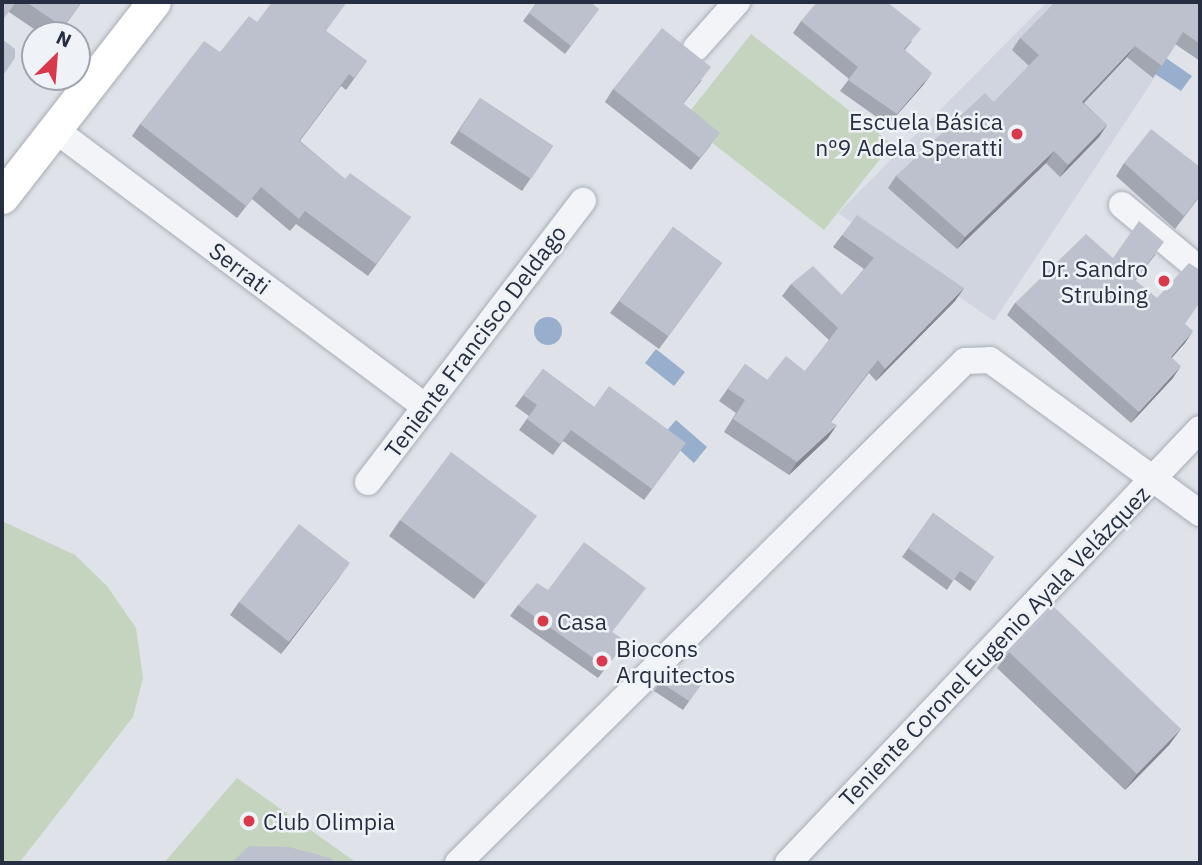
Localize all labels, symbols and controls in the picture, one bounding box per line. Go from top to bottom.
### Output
north arrow [21,21,91,91]
text: N [53,25,75,53]
place label: Escuela Básica nº9 Adela Speratti [815,107,1003,161]
marker: Escuela Básica nº9 Adela Speratti [1009,126,1025,142]
street label: Teniente Francisco Deldago [379,219,571,463]
street label: Serrati [204,236,276,300]
place label: Dr. Sandro Strubing [1041,254,1148,308]
marker: Dr. Sandro Strubing [1154,271,1174,291]
street label: Teniente Coronel Eugenio Ayala Velázquez [833,480,1155,812]
place label: Casa [557,607,607,635]
marker: Casa [535,613,551,629]
place label: Biocons Arquitectos [616,634,735,688]
marker: Biocons Arquitectos [594,653,610,669]
place label: Club Olimpia [263,807,395,835]
marker: Club Olimpia [241,813,257,829]

